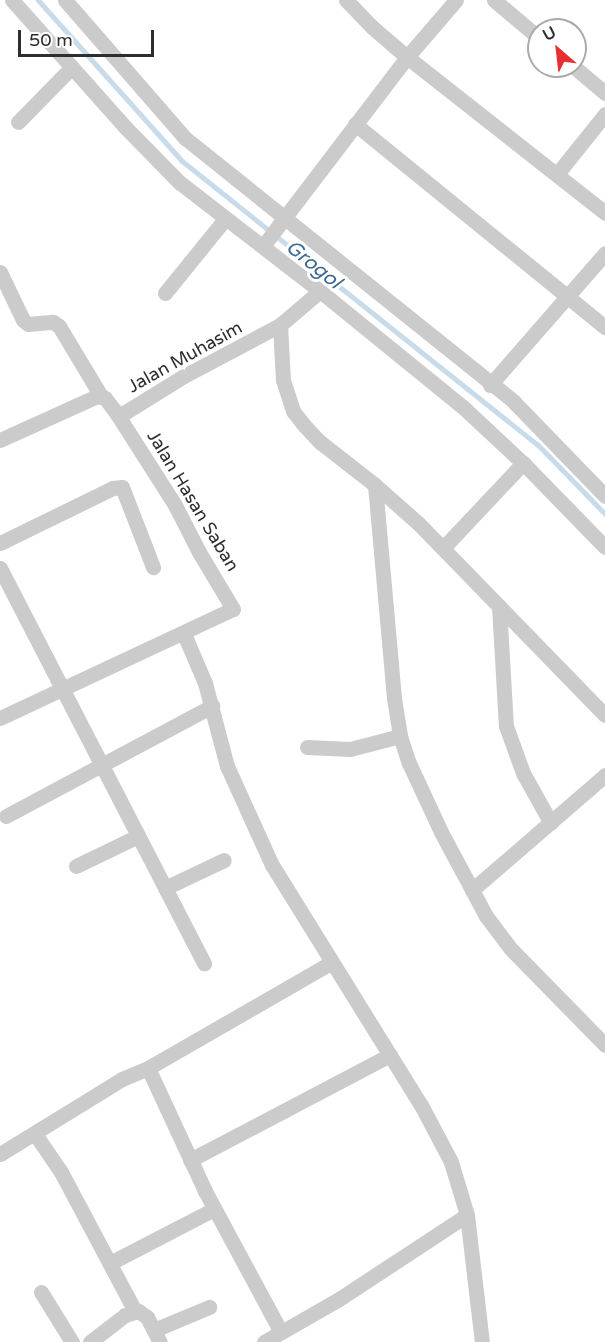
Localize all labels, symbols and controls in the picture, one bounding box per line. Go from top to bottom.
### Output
scale bar [21,18,158,56]
north arrow [527,18,587,78]
text: U [539,22,560,46]
text: 50 m [29,29,73,51]
water label: Grogol [280,235,346,295]
street label: Jalan Muhasim [124,317,246,397]
street label: Jalan Hasan Saban [142,427,244,575]

